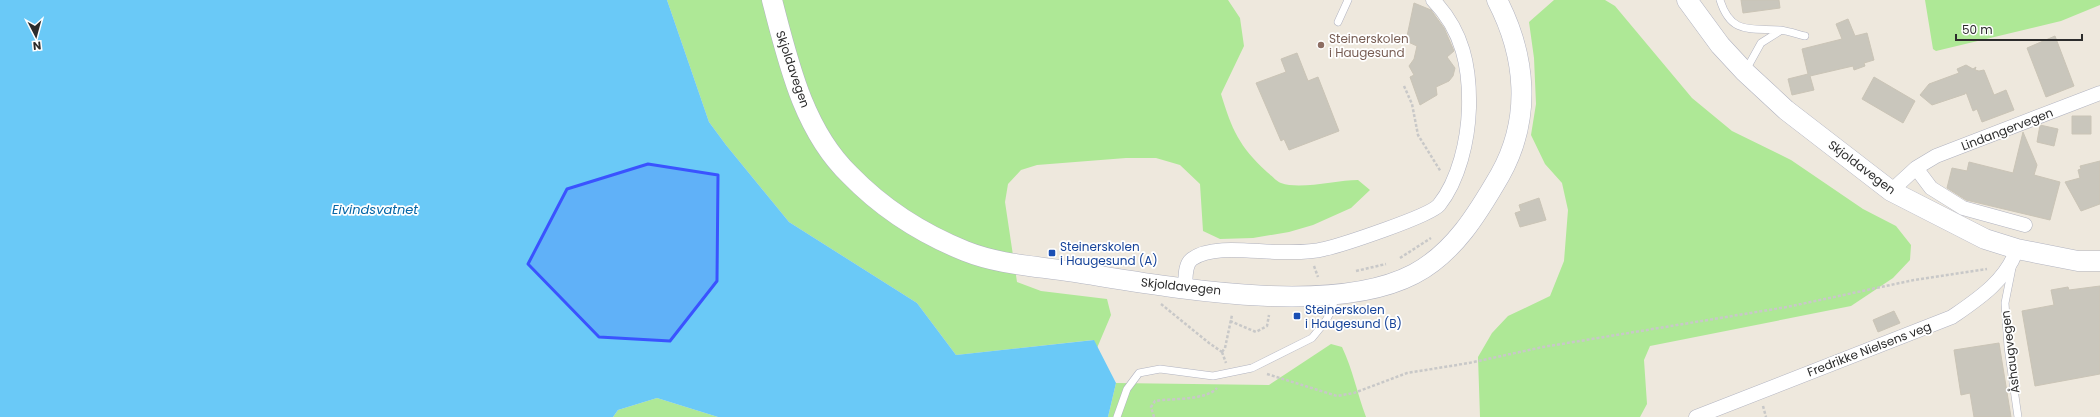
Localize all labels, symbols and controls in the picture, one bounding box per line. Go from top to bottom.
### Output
north arrow [16,16,56,56]
scale bar [1956,16,2082,42]
text: 50 m [1962,21,1993,38]
street label: Skjoldavegen [772,28,814,110]
place label: Steinerskolen i Haugesund [1329,30,1409,61]
text: N [32,38,42,54]
marker: Steinerskolen i Haugesund [1316,40,1326,50]
street label: Lindangervegen [1959,104,2055,154]
street label: Skjoldavegen [1825,136,1899,198]
water label: Eivindsvatnet [332,200,418,219]
place label: Steinerskolen i Haugesund (A) [1060,238,1158,269]
marker: Steinerskolen i Haugesund (A) [1047,248,1057,258]
street label: Skjoldavegen [1140,273,1222,299]
place label: Steinerskolen i Haugesund (B) [1305,301,1402,332]
street label: Åshaugvegen [1996,310,2024,394]
marker: Steinerskolen i Haugesund (B) [1292,311,1302,321]
street label: Fredrikke Nielsens veg [1805,318,1933,380]

